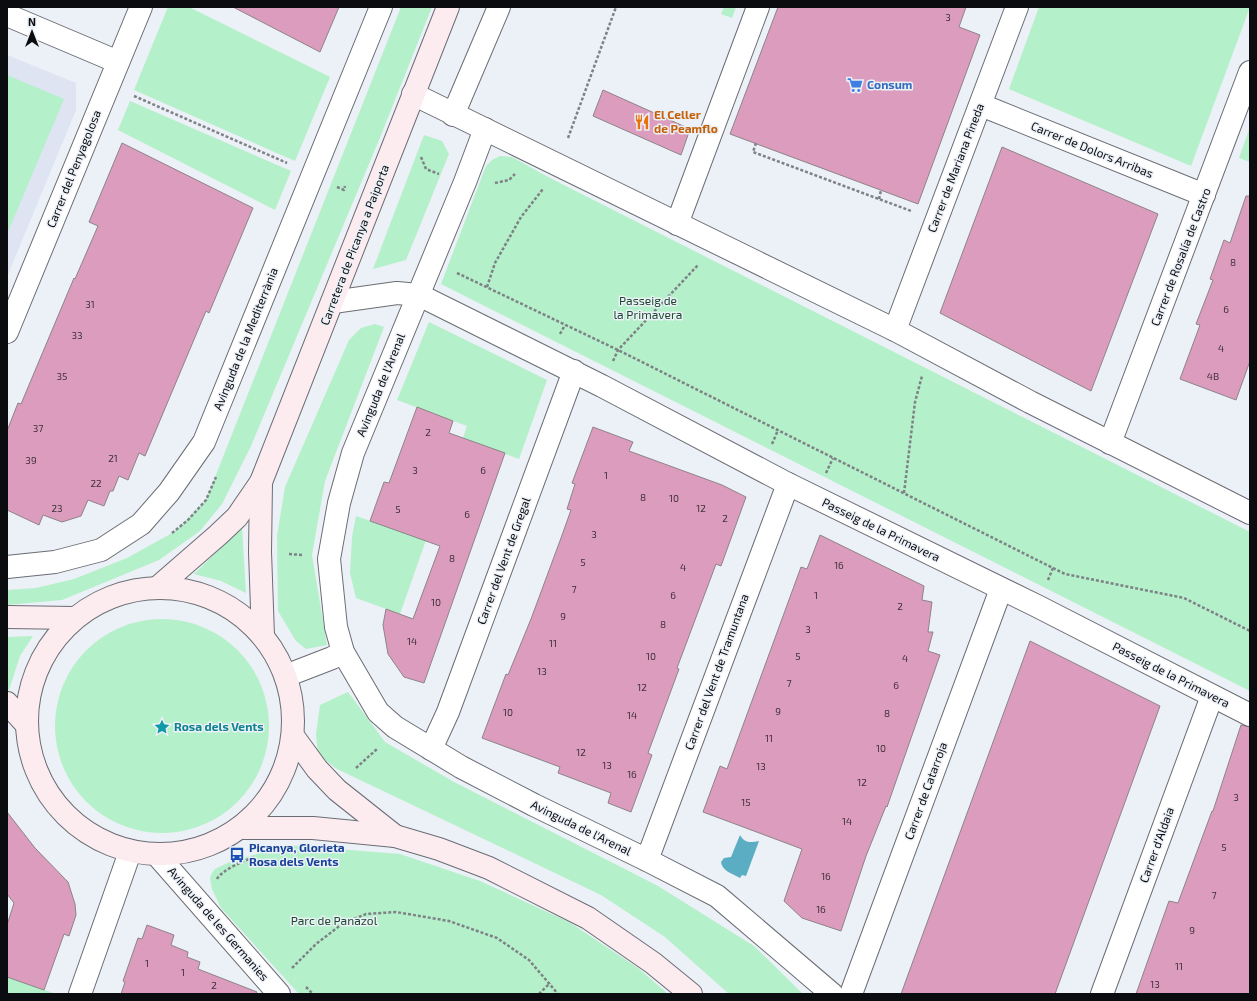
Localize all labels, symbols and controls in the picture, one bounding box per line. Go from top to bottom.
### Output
house number: 3 [945,11,951,23]
north arrow [12,12,52,52]
text: N [28,15,36,28]
supermarket icon: Consum [846,76,864,94]
place label: Consum [867,77,912,91]
street label: Carrer de Mariana Pineda [924,101,986,234]
place label: El Celler de Peamflo [654,107,718,135]
street label: Carrer del Penyagolosa [43,108,103,230]
restaurant icon: El Celler de Peamflo [633,113,651,131]
street label: Carrer de Dolors Arribas [1029,118,1156,180]
street label: Carretera de Picanya a Paiporta [317,162,391,327]
street label: Carrer de Rosalía de Castro [1147,185,1213,328]
house number: 8 [1230,256,1236,268]
street label: Avinguda de la Mediterrània [210,265,280,412]
park label: Passeig de la Primavera [614,293,682,321]
house number: 31 [85,298,95,310]
house number: 6 [1223,303,1229,315]
house number: 33 [71,329,83,341]
street label: Avinguda de l'Arenal [353,330,407,438]
house number: 4 [1218,342,1224,354]
house number: 35 [57,370,67,382]
house number: 4B [1207,370,1219,382]
house number: 37 [33,422,43,434]
house number: 2 [425,426,431,438]
house number: 21 [108,452,118,464]
house number: 39 [25,454,37,466]
house number: 3 [412,464,418,476]
house number: 6 [480,464,486,476]
house number: 1 [604,469,608,481]
house number: 22 [90,477,102,489]
house number: 8 [640,491,646,503]
house number: 10 [669,492,679,504]
street label: Passeig de la Primavera [820,494,943,564]
street label: Carrer del Vent de Gregal [473,495,533,626]
house number: 23 [51,502,63,514]
house number: 12 [696,502,706,514]
house number: 5 [395,503,401,515]
house number: 6 [464,508,470,520]
house number: 2 [722,512,728,524]
house number: 3 [591,528,597,540]
house number: 8 [449,552,455,564]
house number: 5 [580,556,586,568]
house number: 16 [834,559,844,571]
house number: 4 [680,561,686,573]
house number: 7 [571,583,577,595]
house number: 6 [670,589,676,601]
house number: 1 [814,589,818,601]
street label: Carrer del Vent de Tramuntana [681,592,751,752]
house number: 10 [431,596,441,608]
house number: 2 [897,600,903,612]
house number: 9 [560,610,566,622]
house number: 8 [660,618,666,630]
house number: 3 [805,623,811,635]
house number: 14 [407,635,417,647]
house number: 11 [549,637,557,649]
street label: Passeig de la Primavera [1111,638,1232,710]
house number: 10 [646,650,656,662]
house number: 5 [795,650,801,662]
house number: 4 [902,652,908,664]
house number: 13 [537,665,547,677]
house number: 7 [786,677,792,689]
house number: 6 [893,679,899,691]
house number: 12 [637,681,647,693]
house number: 9 [775,705,781,717]
house number: 10 [503,706,513,718]
house number: 8 [884,707,890,719]
house number: 14 [627,709,637,721]
place icon: Rosa dels Vents [153,718,171,736]
place label: Rosa dels Vents [174,719,264,733]
house number: 11 [765,732,773,744]
street label: Carrer de Catarroja [901,740,950,842]
house number: 10 [876,742,886,754]
house number: 12 [576,746,586,758]
house number: 13 [602,759,612,771]
house number: 13 [756,760,766,772]
house number: 16 [627,768,637,780]
house number: 12 [857,776,867,788]
house number: 3 [1233,791,1239,803]
house number: 15 [741,796,751,808]
street label: Avinguda de l'Arenal [529,797,634,858]
street label: Carrer d'Aldaia [1136,805,1176,884]
house number: 14 [842,815,852,827]
place label: Picanya, Glorieta Rosa dels Vents [249,840,345,868]
house number: 5 [1221,841,1227,853]
bus stop icon: Picanya, Glorieta Rosa dels Vents [228,846,246,864]
street label: Avinguda de les Germanies [165,864,272,983]
house number: 16 [821,870,831,882]
house number: 7 [1211,889,1217,901]
house number: 16 [816,903,826,915]
park label: Parc de Panazol [291,913,378,927]
house number: 9 [1189,924,1195,936]
house number: 1 [145,957,149,969]
house number: 11 [1175,960,1183,972]
house number: 1 [181,966,185,978]
house number: 13 [1150,978,1160,990]
house number: 2 [211,979,217,991]

